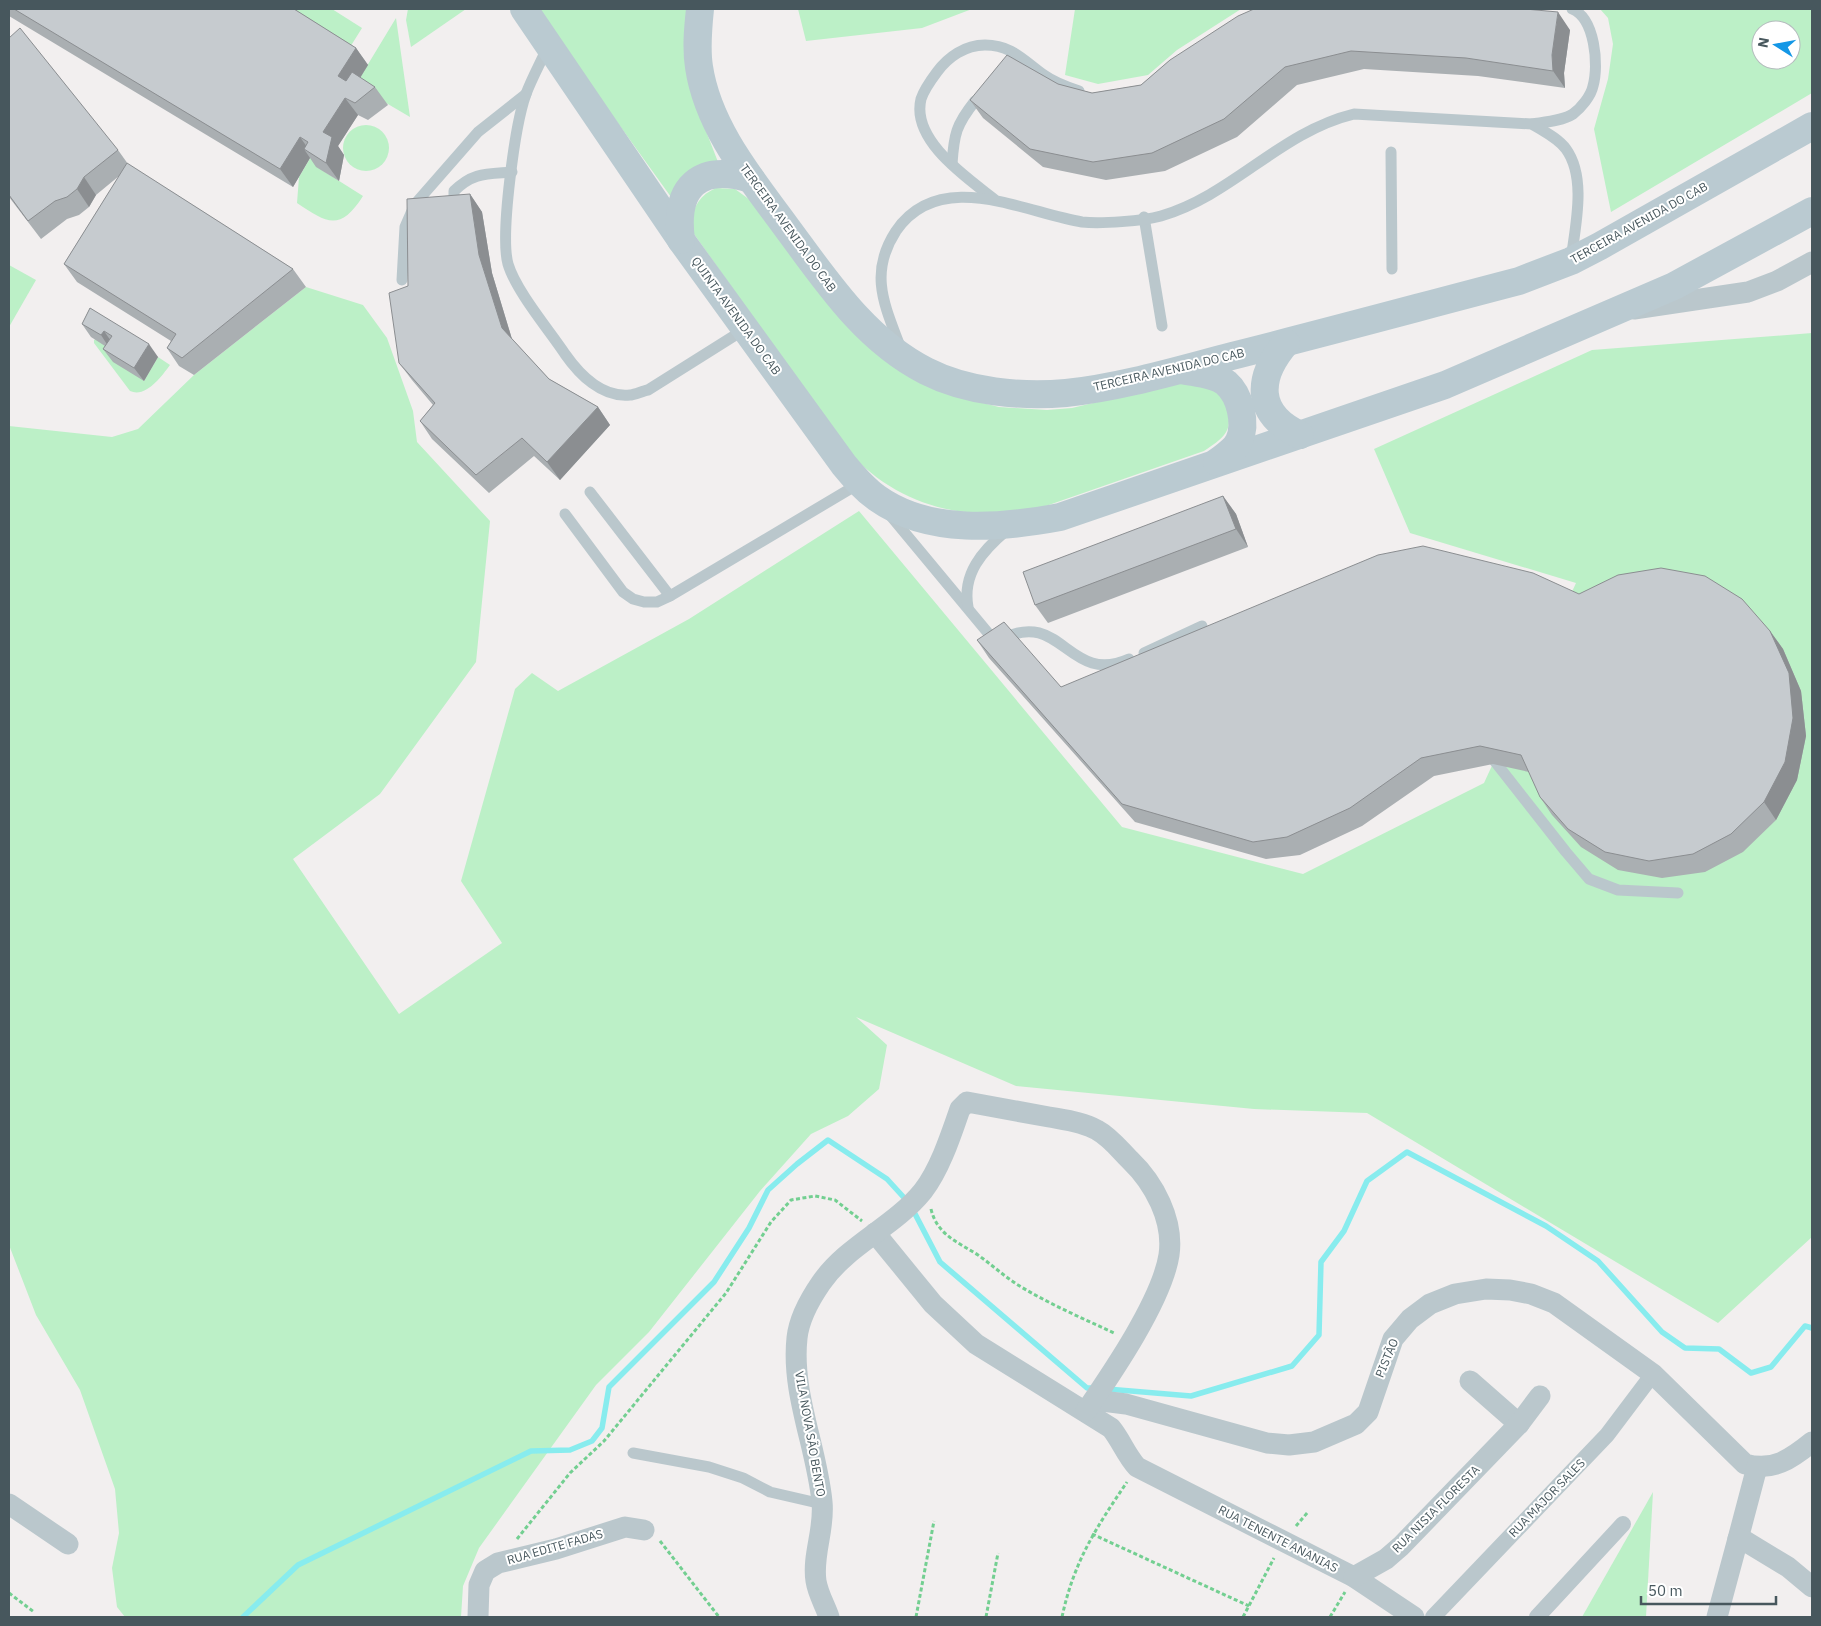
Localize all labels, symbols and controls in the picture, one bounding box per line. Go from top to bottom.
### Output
north arrow [1751,20,1801,70]
text: N [1753,36,1773,49]
street label: TERCEIRA AVENIDA DO CAB [737,161,840,295]
street label: TERCEIRA AVENIDA DO CAB [1568,178,1710,267]
street label: QUINTA AVENIDA DO CAB [689,254,784,378]
street label: TERCEIRA AVENIDA DO CAB [1092,345,1246,394]
street label: PISTÃO [1372,1336,1401,1380]
street label: VILA NOVA SÃO BENTO [792,1370,829,1498]
street label: RUA MAJOR SALES [1505,1455,1588,1540]
street label: RUA NISIA FLORESTA [1389,1461,1483,1556]
street label: RUA TENENTE ANANIAS [1216,1502,1341,1575]
street label: RUA EDITE FADAS [505,1526,605,1567]
scale bar [1641,1574,1776,1606]
text: 50 m [1648,1581,1683,1600]

